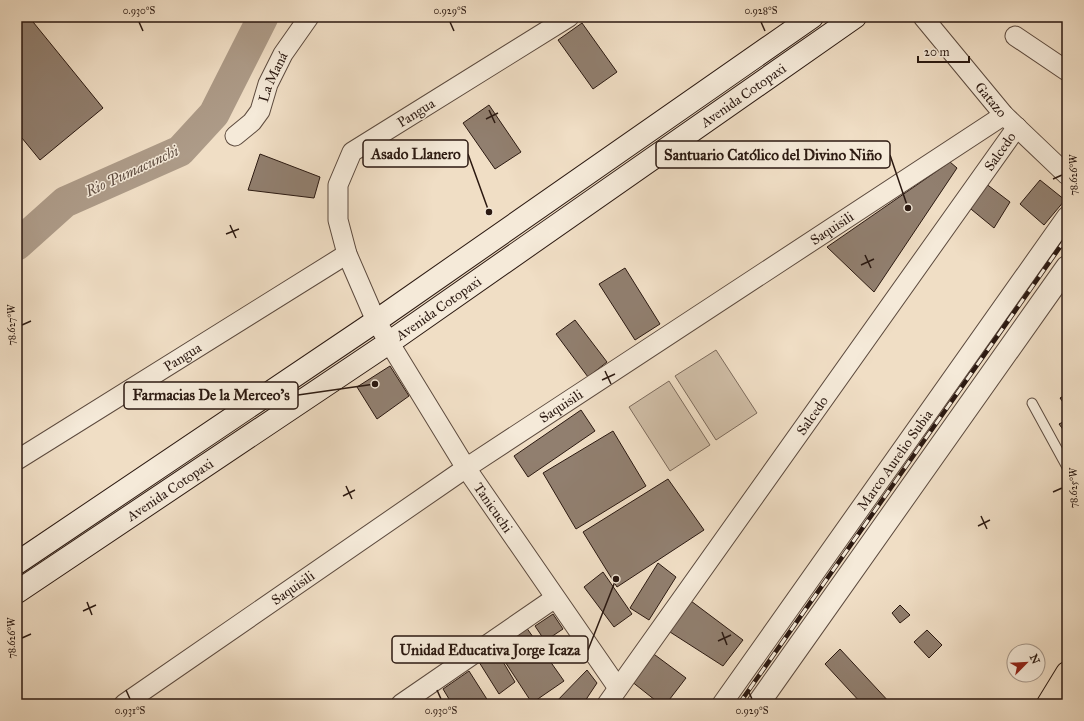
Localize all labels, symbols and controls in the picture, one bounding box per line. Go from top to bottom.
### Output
text: 0.930°S [123,5,155,17]
text: 0.929°S [434,5,467,17]
text: 0.928°S [745,5,778,17]
scale bar [918,38,969,64]
text: 20 m [924,45,950,59]
street label: La Maná [255,49,291,104]
street label: Avenida Cotopaxi [696,59,789,131]
street label: Gatazo [972,78,1011,121]
street label: Pangua [394,95,438,131]
street label: Salcedo [980,129,1019,174]
callout: Asado Llanero [363,140,468,167]
water label: Rio Pumacunchi [82,141,182,201]
callout: Santuario Católico del Divino Niño [656,141,890,168]
text: Asado Llanero [370,145,461,163]
text: Santuario Católico del Divino Niño [664,146,882,164]
text: 78.626°W [1068,154,1080,196]
street label: Saquisili [807,207,857,248]
street label: Avenida Cotopaxi [391,272,485,345]
text: 78.627°W [6,304,18,345]
street label: Pangua [160,339,205,375]
callout: Farmacias De la Merceo's [124,382,298,409]
street label: Saquisili [536,385,586,426]
text: Farmacias De la Merceo's [132,386,290,404]
street label: Salcedo [792,393,832,438]
street label: Marco Aurelio Subia [853,406,936,513]
street label: Avenida Cotopaxi [123,454,216,525]
text: 78.625°W [1068,467,1080,508]
street label: Tanicuchi [470,479,517,536]
street label: Saquisili [268,567,318,608]
text: 78.626°W [6,617,18,659]
callout: Unidad Educativa Jorge Icaza [392,636,588,663]
text: Unidad Educativa Jorge Icaza [400,641,581,660]
north arrow [1006,643,1046,683]
text: N [1027,652,1043,667]
text: 0.931°S [115,705,146,717]
text: 0.930°S [425,705,457,717]
text: 0.929°S [736,705,769,717]

